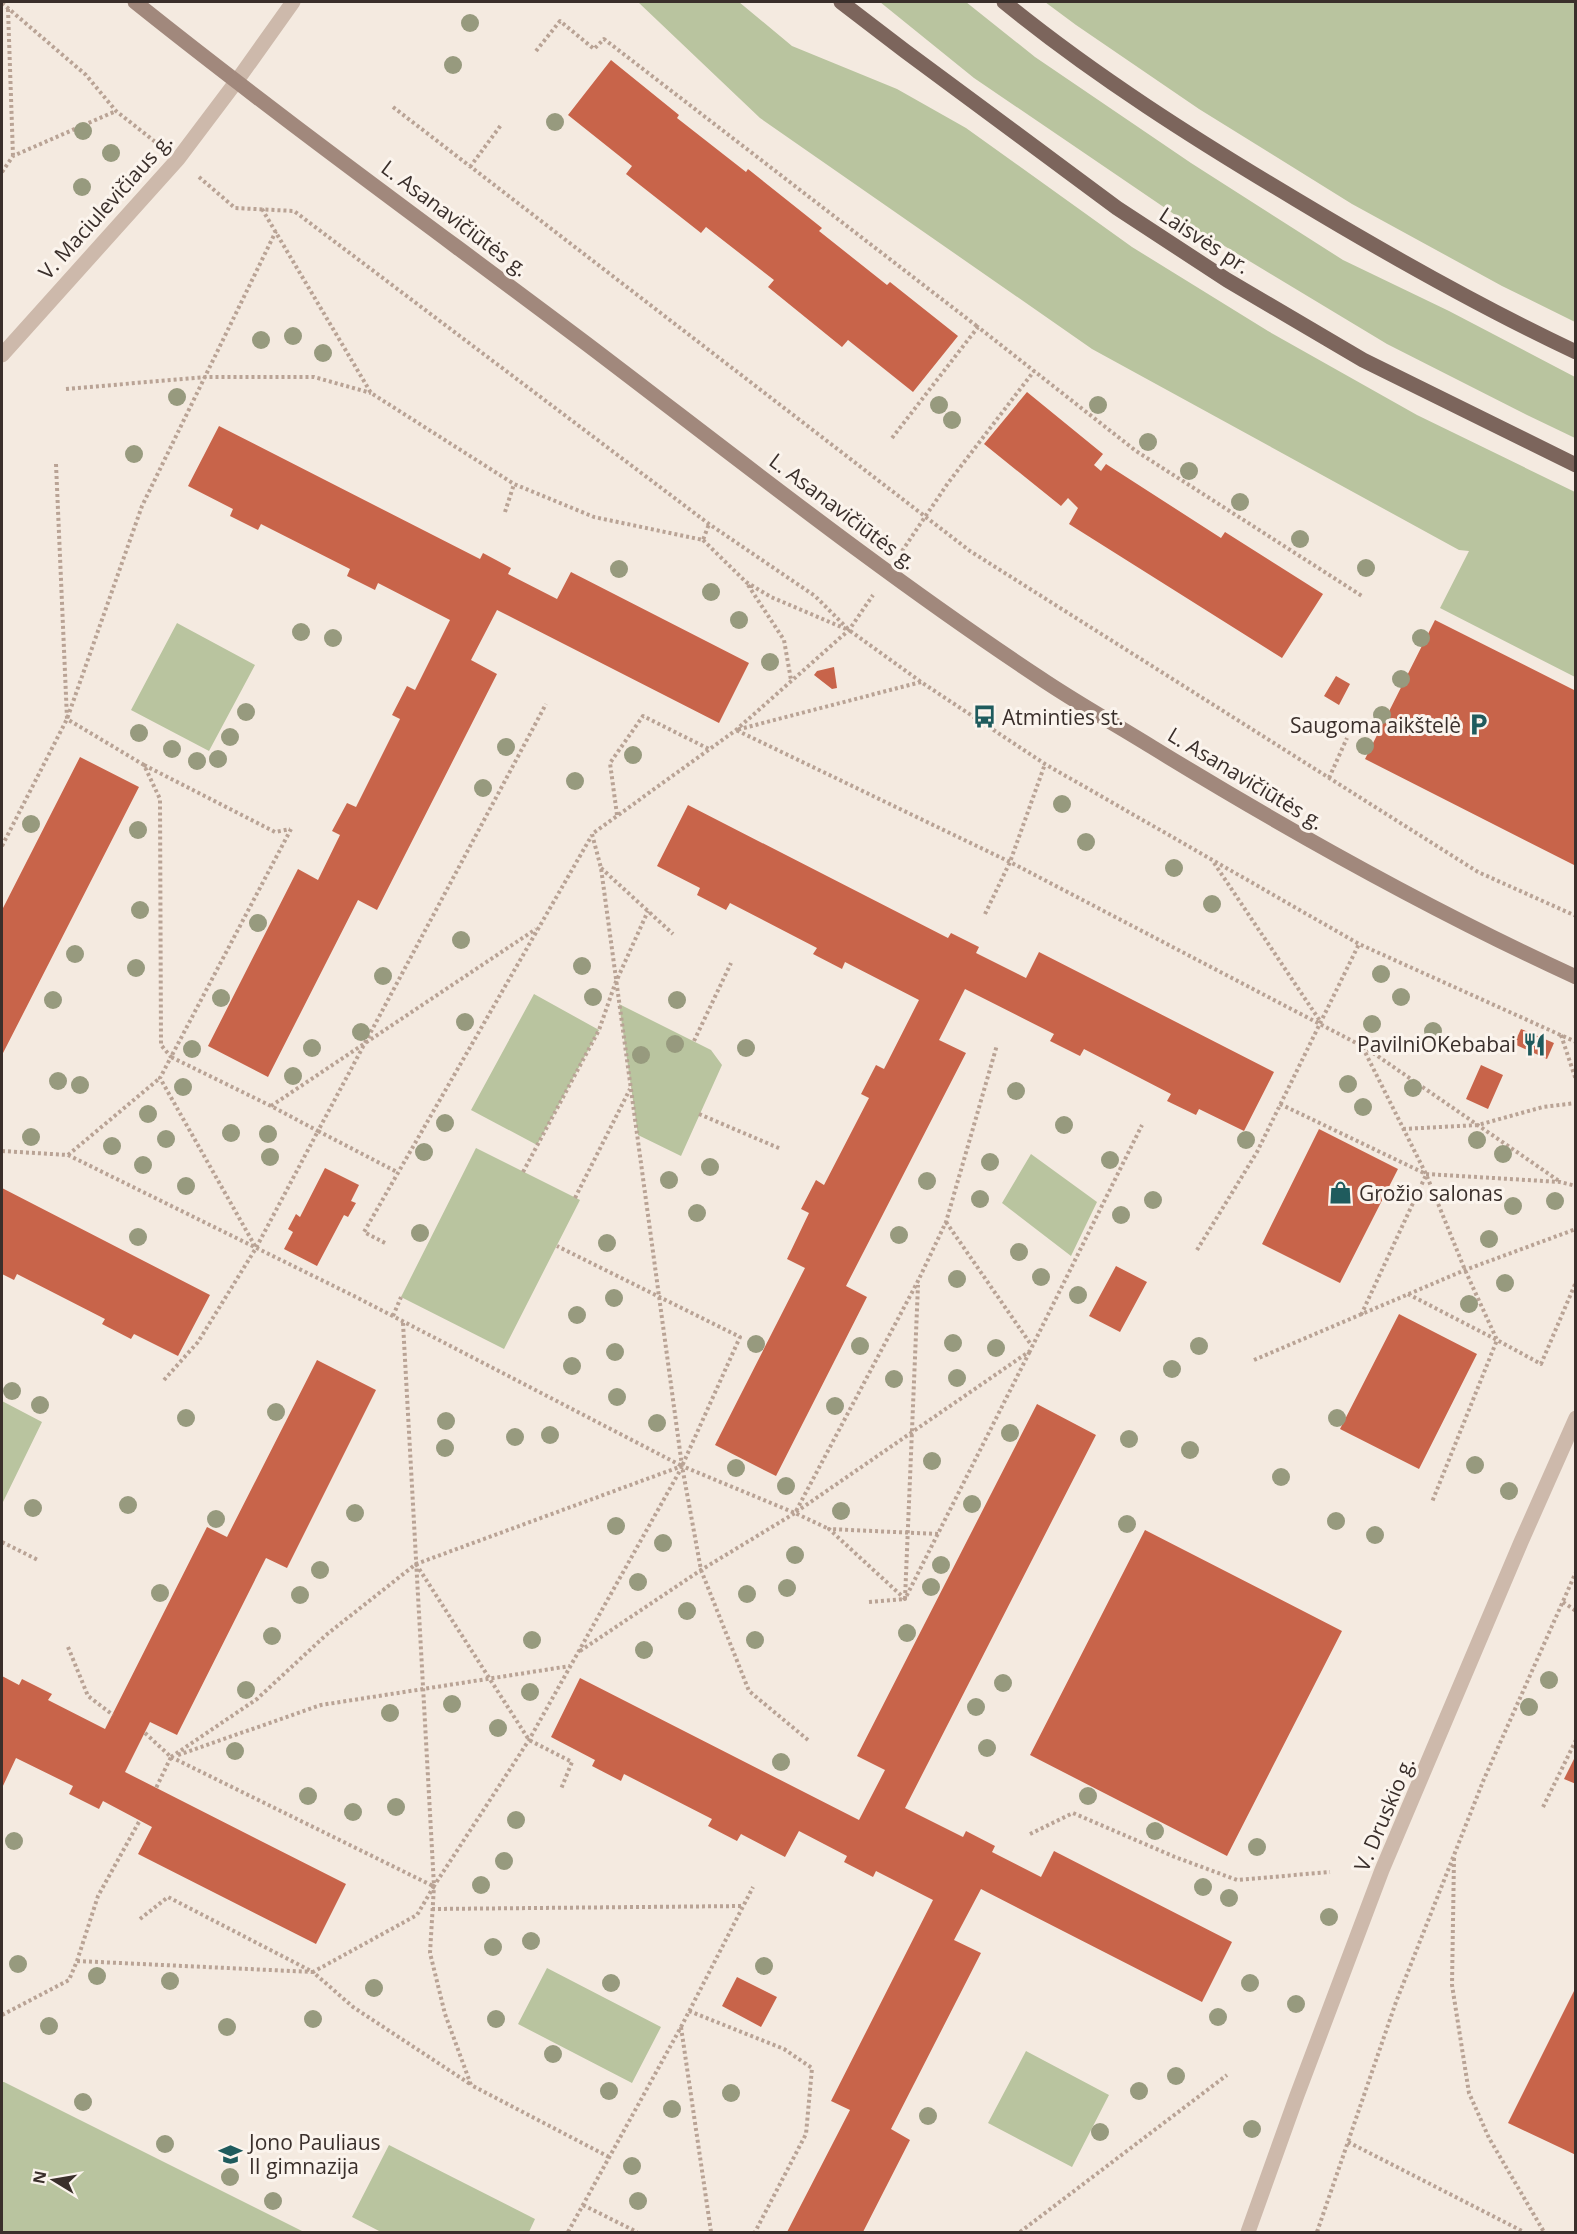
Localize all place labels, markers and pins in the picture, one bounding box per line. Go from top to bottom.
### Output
place label: Atminties st. [1002,703,1123,731]
bus stop icon: Atminties st. [971,704,997,730]
place label: Saugoma aikštelė [1290,711,1461,739]
parking icon: Saugoma aikštelė [1466,712,1492,738]
place label: PavilniOKebabai [1357,1030,1516,1058]
restaurant icon: PavilniOKebabai [1521,1031,1547,1057]
place label: Grožio salonas [1359,1179,1503,1207]
shop icon: Grožio salonas [1328,1180,1354,1206]
place label: Jono Pauliaus II gimnazija [247,2128,381,2180]
school or university icon: Jono Pauliaus II gimnazija [218,2141,244,2167]

